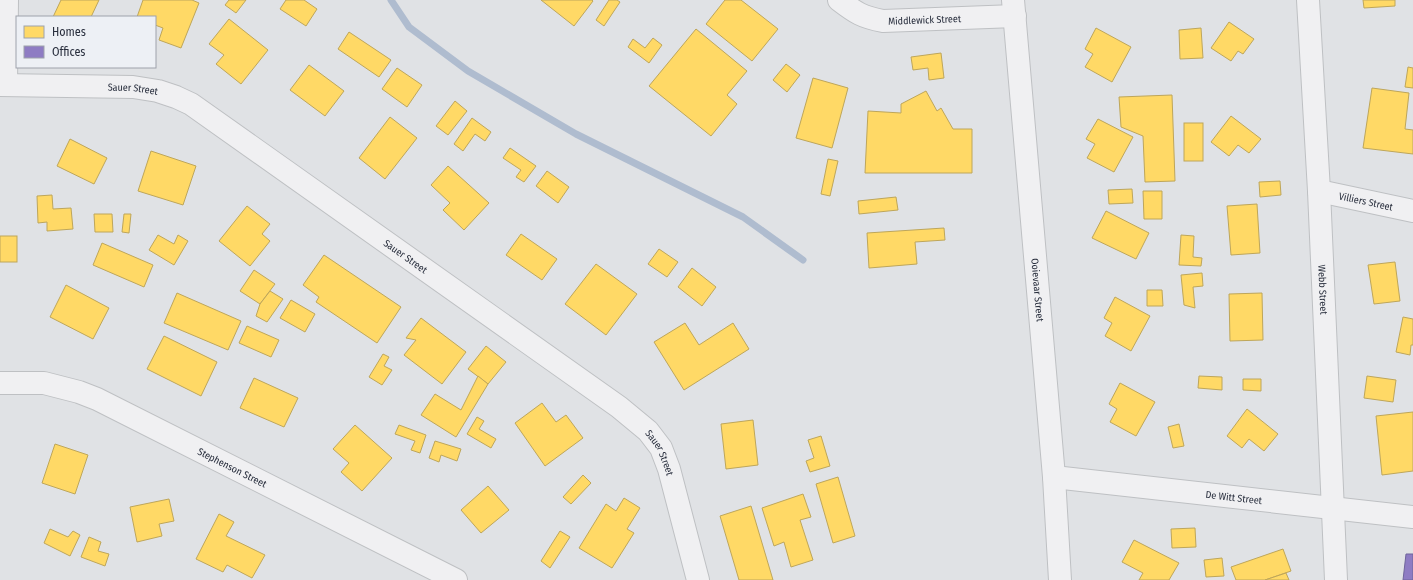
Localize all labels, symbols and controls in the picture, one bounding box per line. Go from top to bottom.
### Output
street label: Middlewick Street [888,13,962,28]
legend [16,16,156,68]
text: Homes [52,25,86,39]
text: Offices [52,45,85,59]
street label: Sauer Street [108,82,159,98]
street label: Villiers Street [1338,190,1395,214]
street label: Sauer Street [381,237,430,277]
street label: Ooievaar Street [1028,258,1046,323]
street label: Webb Street [1315,264,1329,316]
street label: Sauer Street [642,428,676,478]
street label: Stephenson Street [195,446,269,491]
street label: De Witt Street [1205,489,1263,507]

